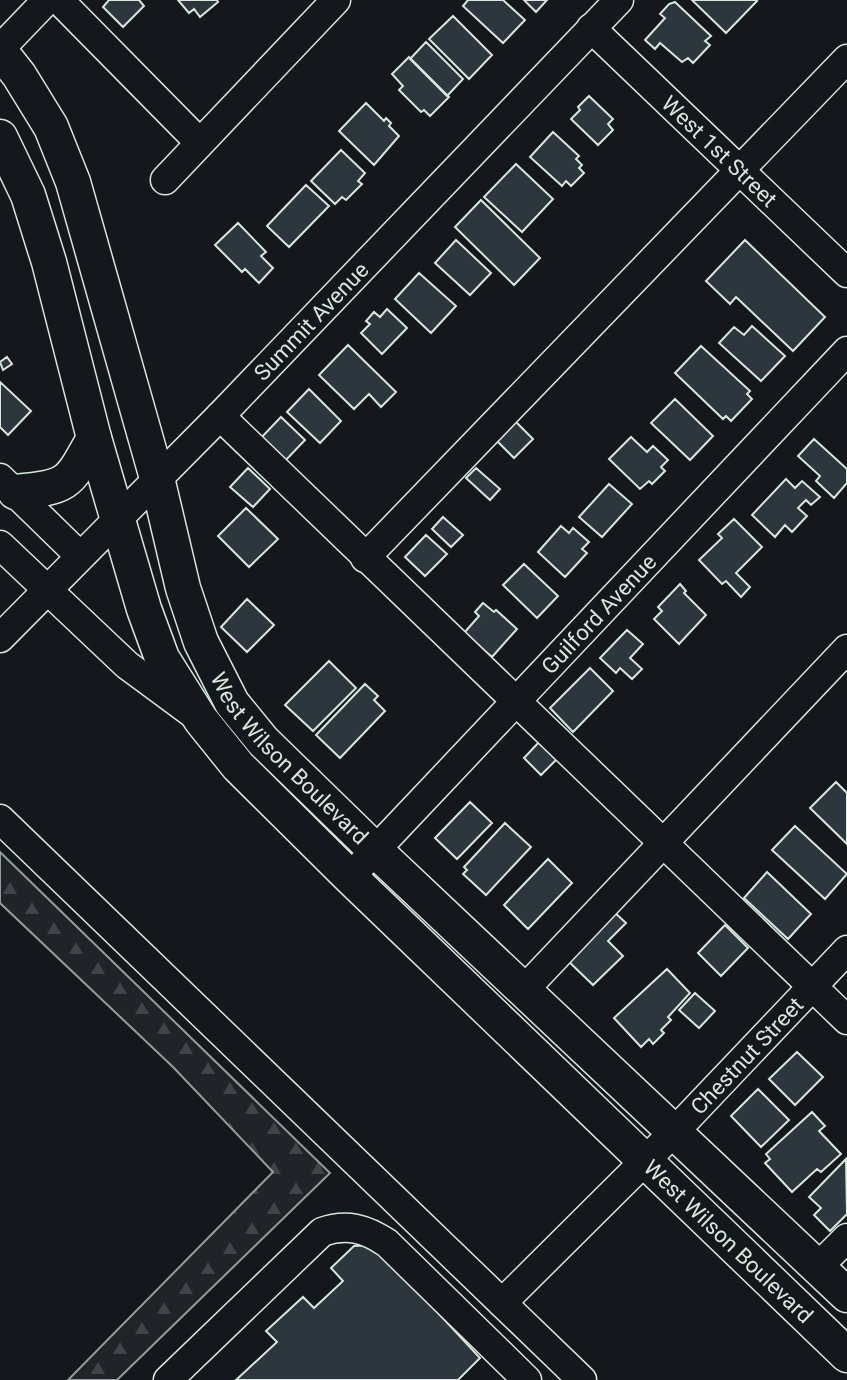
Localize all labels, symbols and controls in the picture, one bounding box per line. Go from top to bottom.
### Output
street label: West 1st Street [657,90,782,212]
street label: Summit Avenue [249,257,373,385]
street label: Guilford Avenue [536,549,661,679]
street label: West Wilson Boulevard [206,668,374,849]
street label: Chestnut Street [685,992,808,1119]
street label: West Wilson Boulevard [639,1155,818,1328]

